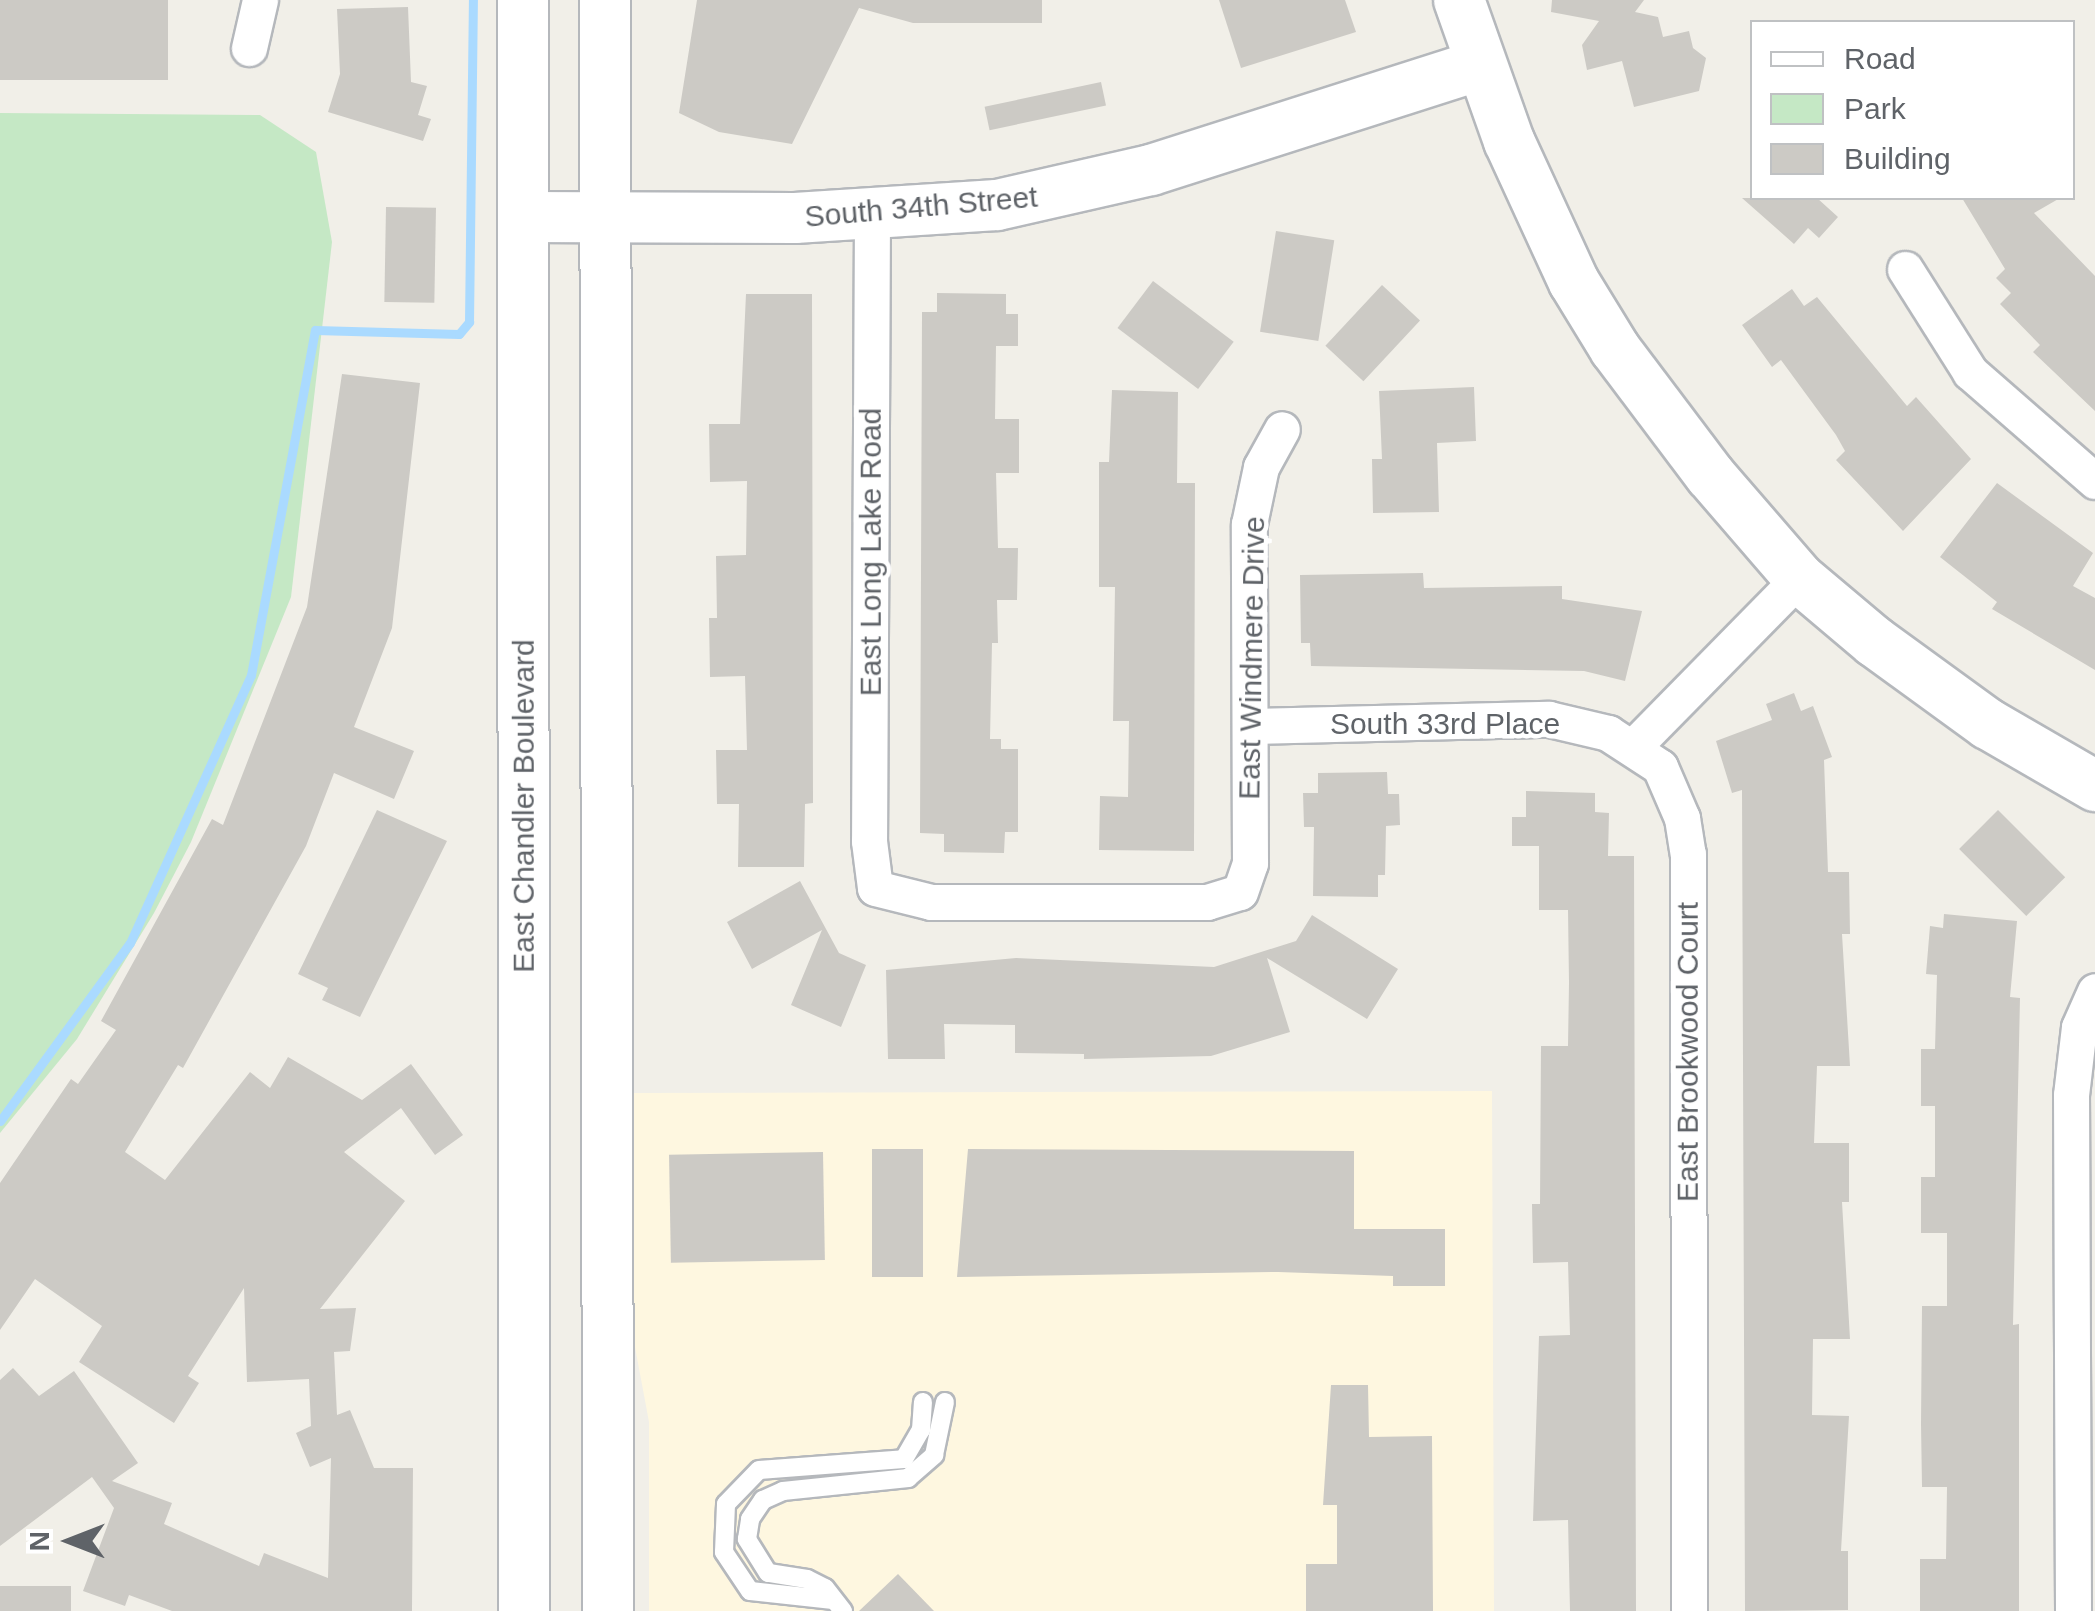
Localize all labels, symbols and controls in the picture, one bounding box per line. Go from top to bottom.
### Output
legend [1750,20,2075,200]
text: Road [1844,42,1916,75]
text: Park [1844,92,1906,125]
text: Building [1844,142,1951,175]
street label: South 34th Street [803,179,1039,235]
street label: East Long Lake Road [853,408,889,696]
street label: East Windmere Drive [1232,516,1272,800]
street label: East Chandler Boulevard [506,639,542,973]
street label: South 33rd Place [1330,706,1560,742]
street label: East Brookwood Court [1670,902,1706,1202]
north arrow [20,1491,120,1591]
text: N [24,1531,55,1551]

